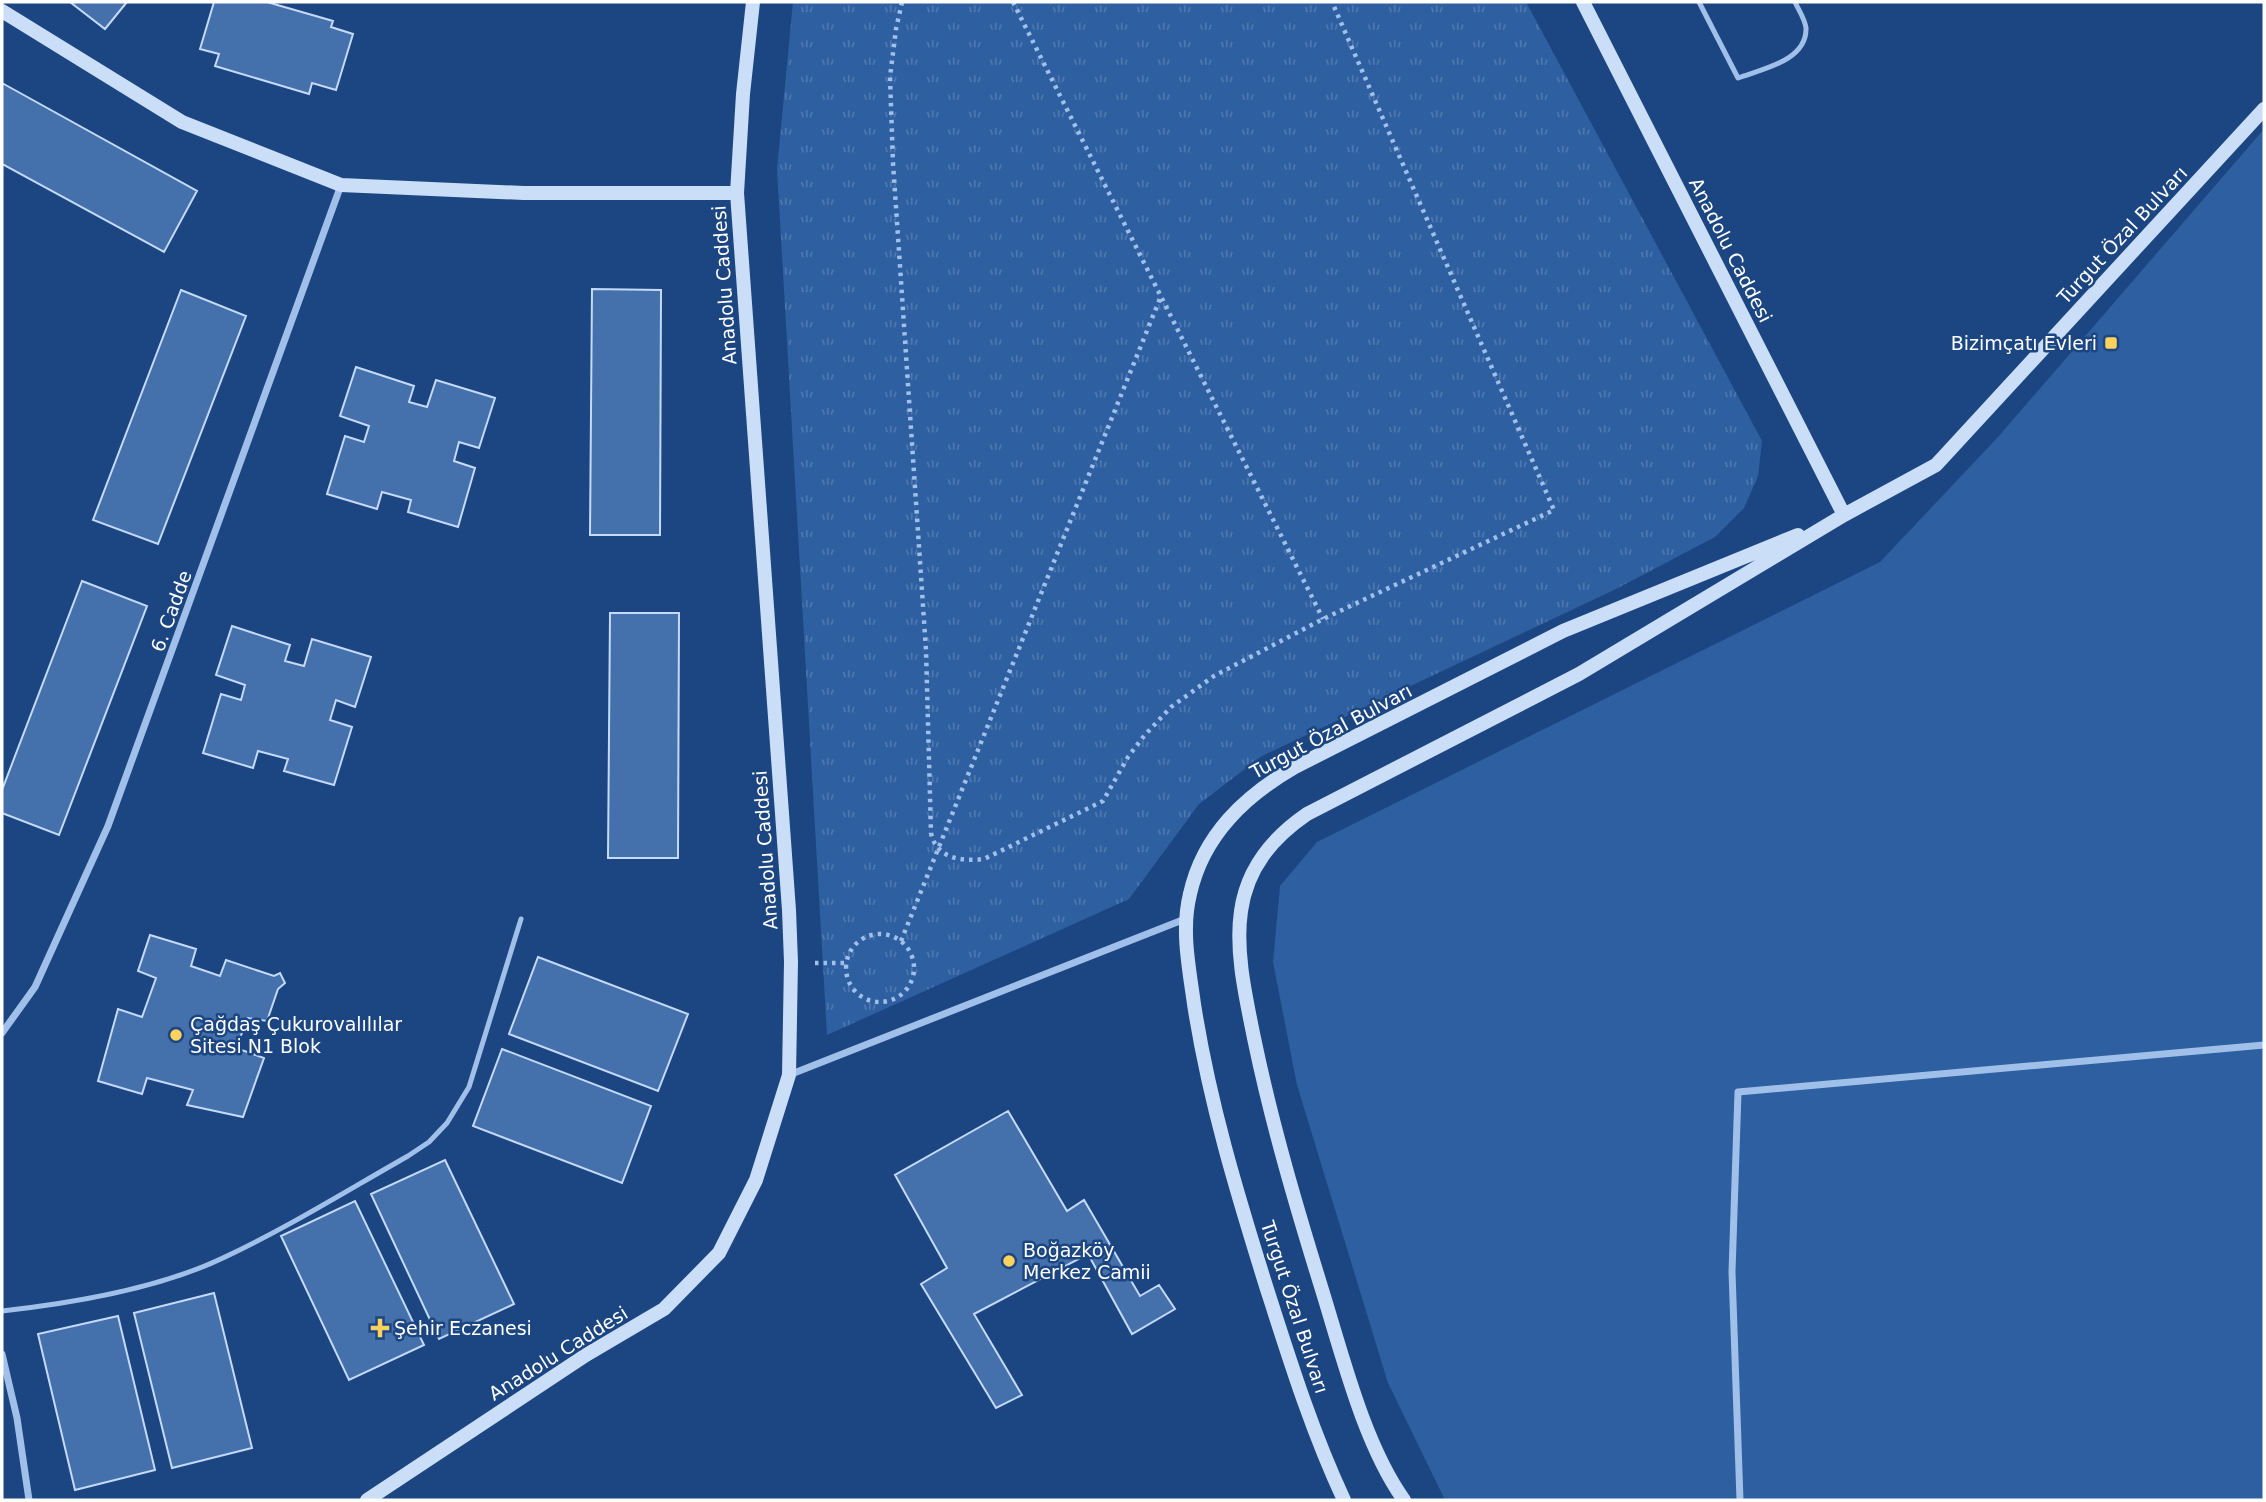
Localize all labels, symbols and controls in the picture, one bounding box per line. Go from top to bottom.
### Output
street label: Turgut Özal Bulvarı [2052,162,2191,309]
street label: Anadolu Caddesi [1685,174,1777,326]
street label: Anadolu Caddesi [707,205,741,365]
place label: Bizimçatı Evleri [1951,332,2097,354]
marker: Bizimçatı Evleri [2103,335,2119,351]
street label: 6. Cadde [146,567,196,655]
street label: Turgut Özal Bulvarı [1245,679,1416,783]
street label: Anadolu Caddesi [748,770,782,930]
place label: Çağdaş Çukurovalılılar Sitesi N1 Blok [190,1013,402,1057]
marker: Çağdaş Çukurovalılılar Sitesi N1 Blok [168,1027,184,1043]
street label: Turgut Özal Bulvarı [1256,1217,1333,1396]
place label: Boğazköy Merkez Camii [1023,1239,1151,1283]
marker: Boğazköy Merkez Camii [1001,1253,1017,1269]
street label: Anadolu Caddesi [484,1301,632,1405]
place label: Şehir Eczanesi [394,1317,532,1339]
marker: Şehir Eczanesi [372,1320,388,1336]

